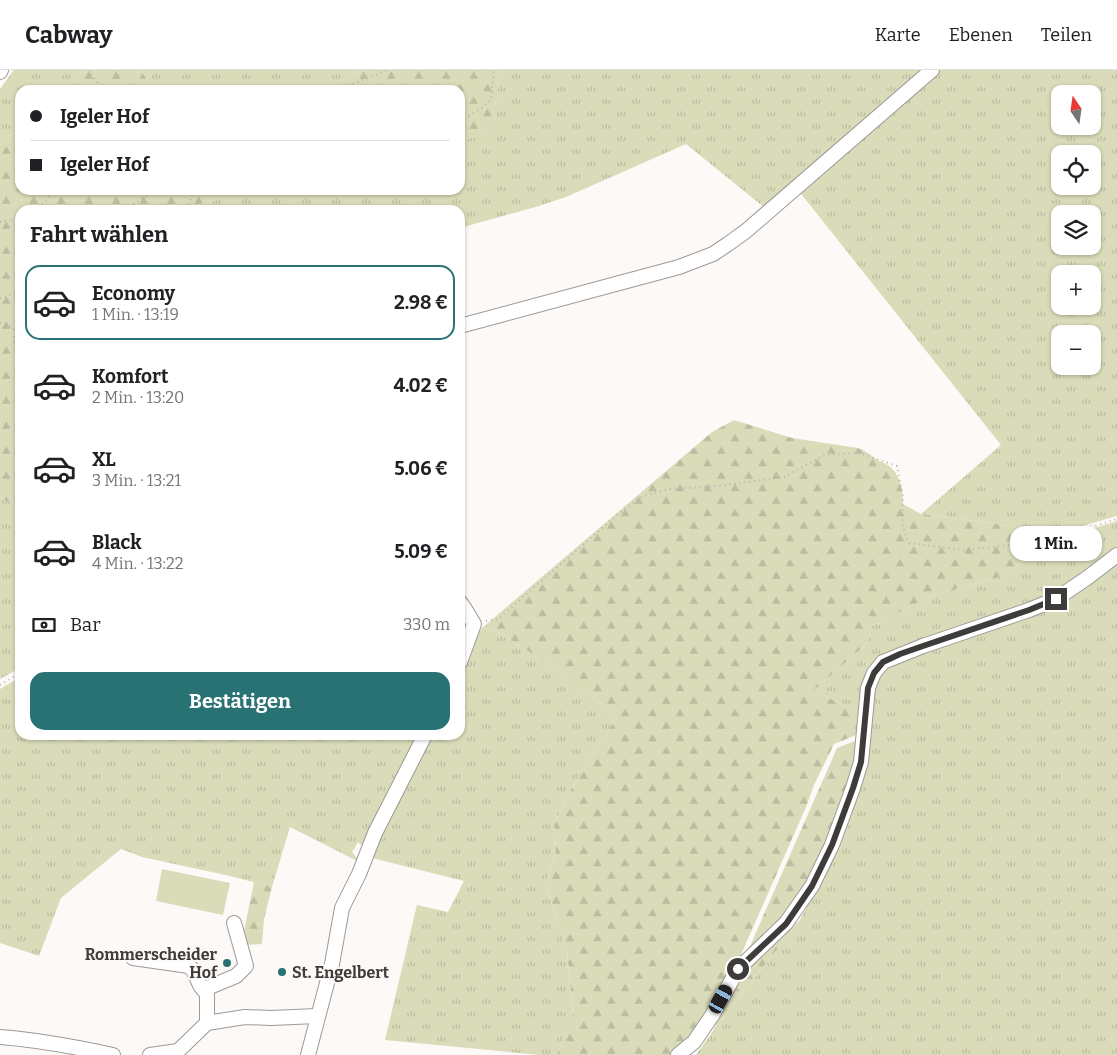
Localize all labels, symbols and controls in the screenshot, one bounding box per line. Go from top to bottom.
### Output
text: Cabway [25,21,113,49]
text: Karte [875,24,921,46]
text: Ebenen [949,24,1013,46]
text: Teilen [1041,24,1092,46]
north arrow [1051,85,1101,135]
map controls [1051,85,1101,375]
text: Igeler Hof [60,105,149,128]
button: locate [1051,145,1101,195]
text: Igeler Hof [60,153,149,176]
button: layers [1051,205,1101,255]
text: Fahrt wählen [30,221,168,248]
button: + [1051,265,1101,315]
icon: car [32,280,77,325]
text: Economy [92,282,175,305]
text: 2.98 € [394,291,448,314]
text: 1 Min. · 13:19 [92,305,179,324]
button: − [1051,325,1101,375]
icon: car [32,363,77,408]
text: Komfort [92,365,168,388]
text: 4.02 € [393,374,448,397]
text: 2 Min. · 13:20 [92,388,184,407]
icon: car [32,446,77,491]
text: XL [92,448,116,471]
text: 5.06 € [394,457,448,480]
text: 3 Min. · 13:21 [92,471,181,490]
callout: 1 Min. [1010,526,1102,562]
icon: car [32,529,77,574]
text: Black [92,531,142,554]
text: 1 Min. [1034,534,1078,553]
text: 5.09 € [394,540,448,563]
text: 4 Min. · 13:22 [92,554,183,573]
route end [1045,588,1067,610]
icon: cash [30,611,58,639]
text: Bar [70,613,101,636]
text: 330 m [403,615,450,634]
button: Bestätigen [30,672,450,730]
place label: Rommerscheider Hof [85,945,218,982]
marker: Rommerscheider Hof [221,957,233,969]
route start [727,958,749,980]
place label: St. Engelbert [292,963,390,982]
marker: St. Engelbert [276,966,288,978]
car [707,982,734,1016]

